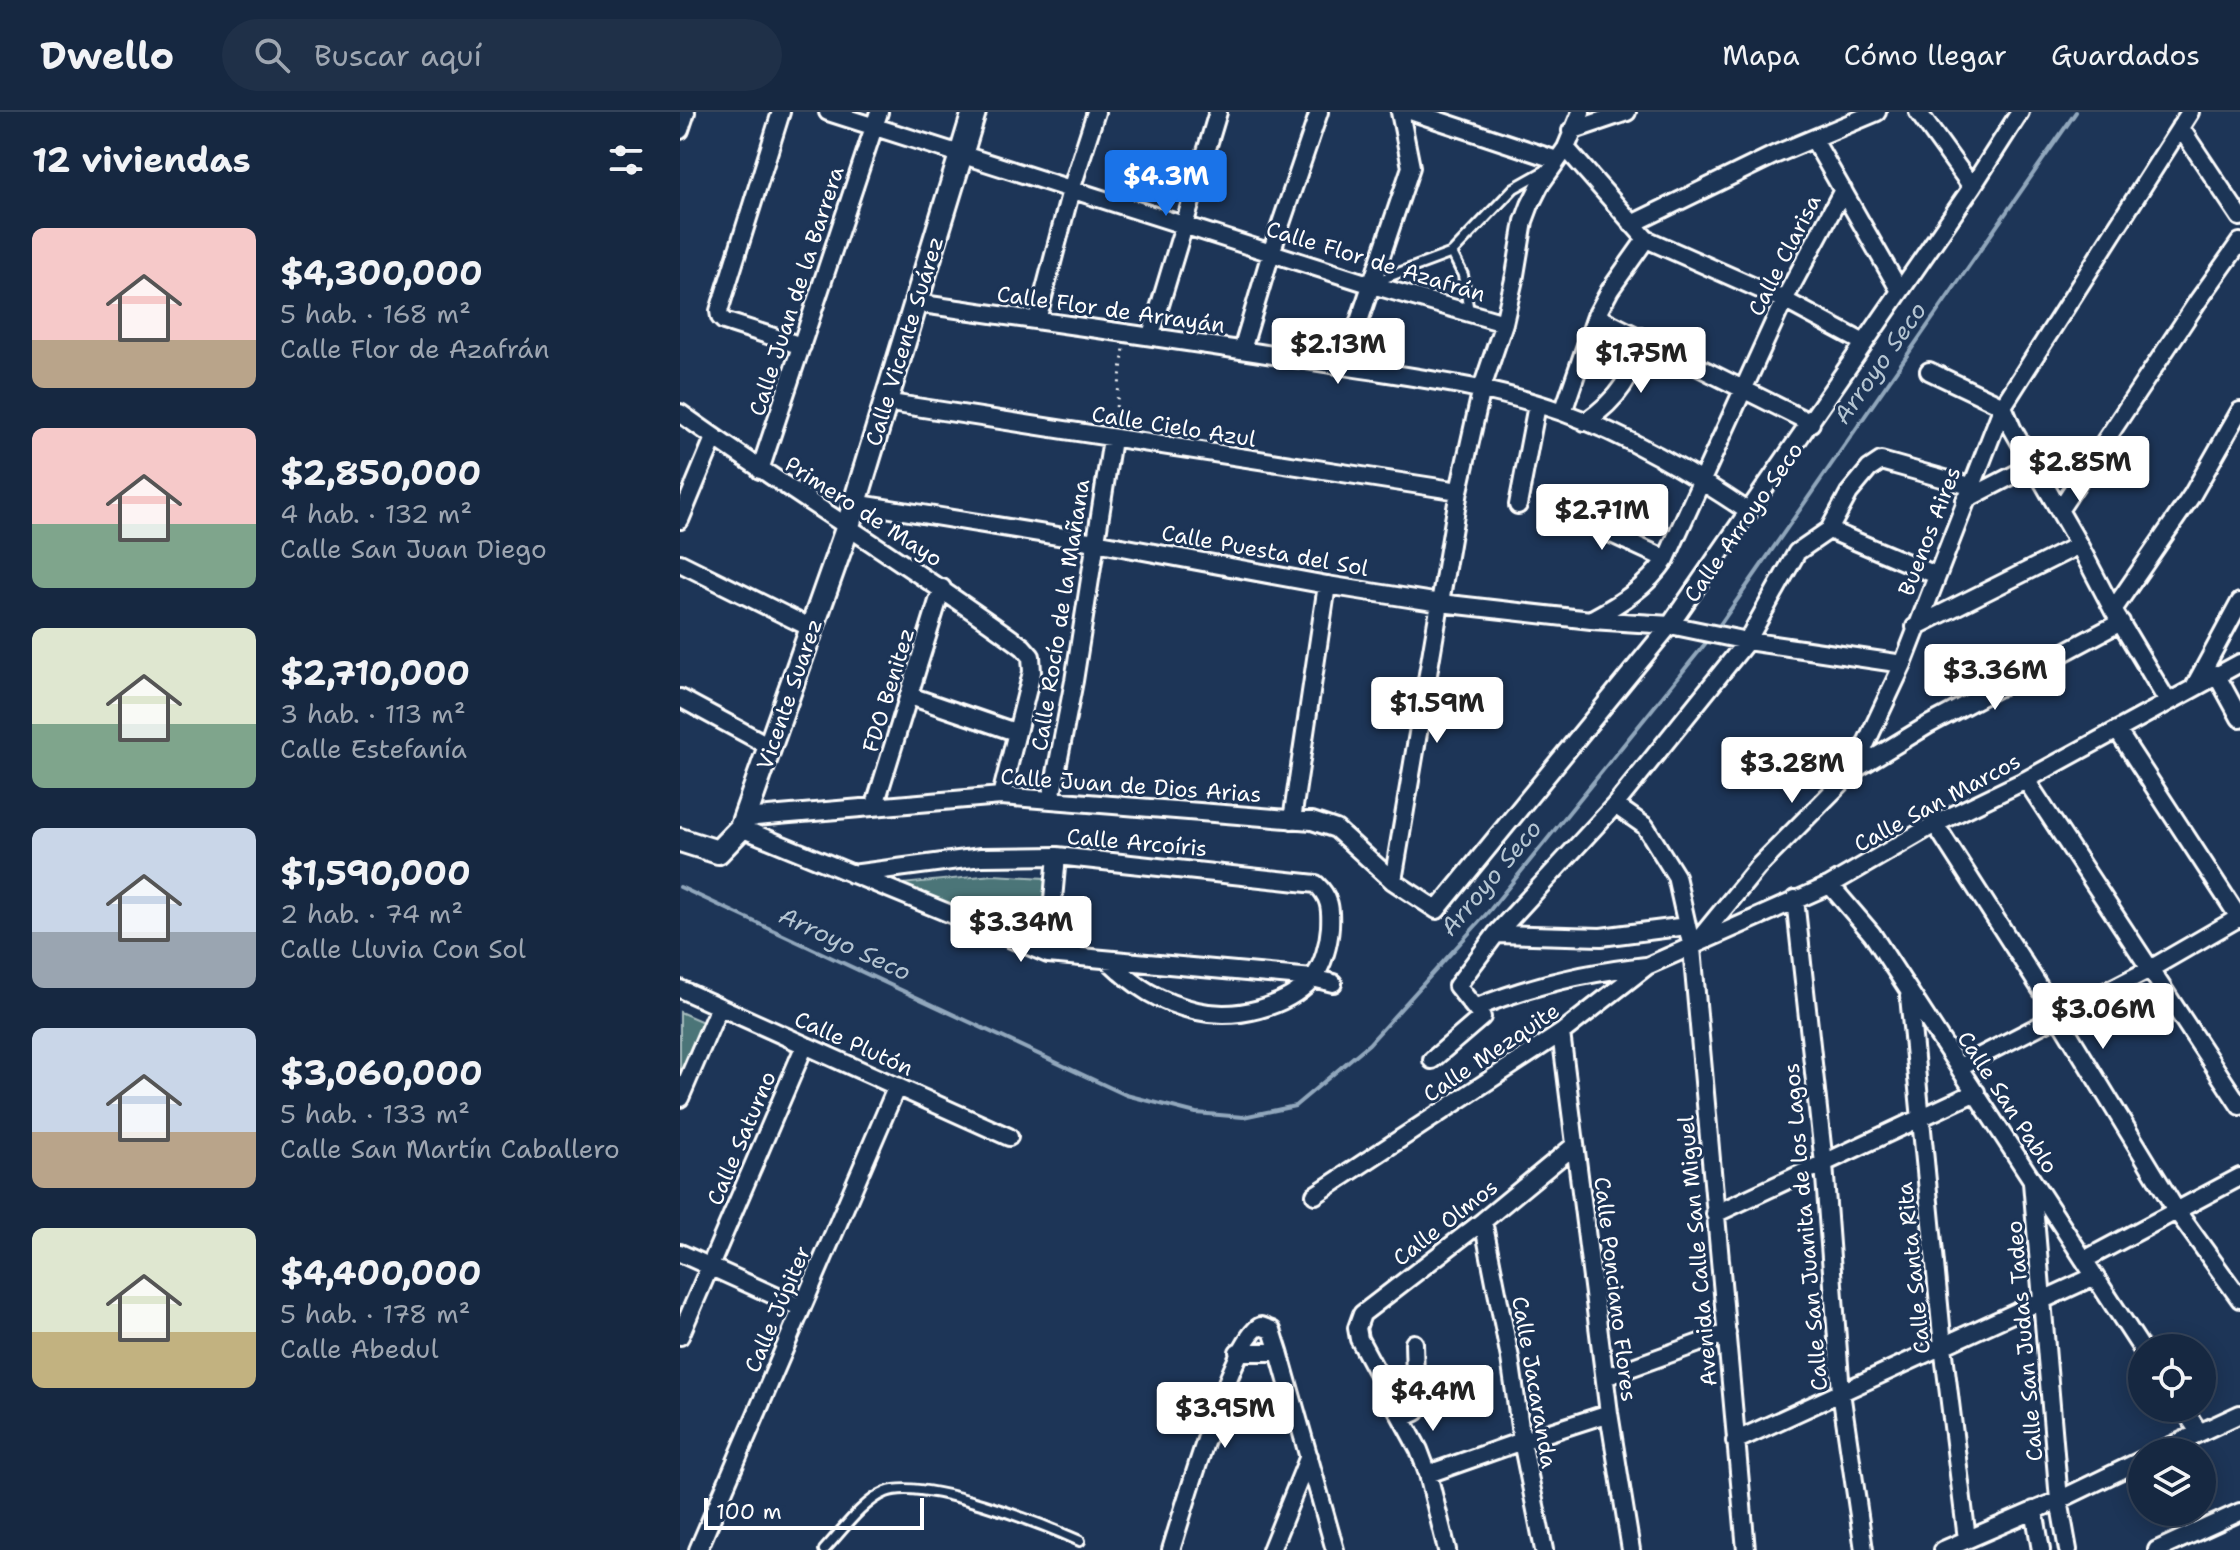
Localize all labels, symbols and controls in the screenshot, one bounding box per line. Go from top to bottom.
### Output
search box [222,19,782,91]
text: Dwello [40,30,174,81]
icon: search [250,33,294,77]
text: Buscar aquí [314,35,482,76]
text: Mapa [1722,36,1800,74]
text: Cómo llegar [1844,36,2007,74]
text: Guardados [2051,36,2200,74]
text: 12 viviendas [32,137,251,183]
icon: filters [604,138,648,182]
pin: $4.3M [1110,150,1222,218]
text: $4.3M [1123,158,1209,193]
street label: Calle Juan de la Barrera [742,162,851,420]
street label: Calle Clarisa [1741,189,1828,321]
street label: Calle Flor de Azafrán [1263,214,1489,309]
street label: Calle Vicente Suárez [859,233,950,450]
text: $4,300,000 [280,250,483,296]
icon: home [96,260,192,356]
street label: Calle Flor de Arrayán [995,279,1227,340]
text: 5 hab. · 168 m² [280,296,471,331]
water label: Arroyo Seco [1826,296,1934,430]
pin: $2.13M [1273,318,1403,386]
text: $2.13M [1290,326,1386,361]
pin: $1.75M [1576,327,1706,395]
text: Calle Flor de Azafrán [280,331,549,366]
text: $1.75M [1595,335,1687,370]
street label: Calle Cielo Azul [1090,399,1258,454]
pin: $2.85M [2015,436,2145,504]
street label: Calle Arroyo Seco [1677,437,1809,608]
text: $2.85M [2028,444,2132,479]
street label: Primero de Mayo [779,449,948,573]
text: $2,850,000 [280,450,481,496]
icon: home [96,460,192,556]
street label: Buenos Aires [1892,462,1967,600]
street label: Calle Rocío de la Mañana [1025,477,1096,753]
pin: $2.71M [1537,484,1667,552]
text: $2.71M [1554,492,1650,527]
text: 4 hab. · 132 m² [280,496,472,531]
street label: Calle Puesta del Sol [1159,518,1371,583]
text: Calle San Juan Diego [280,531,547,566]
street label: Vicente Suarez [750,615,829,774]
street label: FDO Benitez [856,624,921,756]
pin: $3.36M [1930,644,2060,712]
text: $2,710,000 [280,650,470,696]
text: $3.36M [1942,652,2048,687]
icon: home [96,660,192,756]
pin: $1.59M [1372,677,1502,745]
text: $1.59M [1389,685,1485,720]
text: 3 hab. · 113 m² [280,696,466,731]
text: Calle Estefanía [280,731,467,766]
pin: $3.28M [1727,737,1857,805]
text: $3.28M [1739,745,1845,780]
street label: Calle San Marcos [1849,746,2026,859]
street label: Calle Juan de Dios Arias [1000,762,1262,809]
water label: Arroyo Seco [1433,813,1549,943]
street label: Calle Arcoíris [1066,822,1208,863]
text: $1,590,000 [280,850,471,896]
icon: home [96,860,192,956]
text: 2 hab. · 74 m² [280,896,463,931]
pin: $3.34M [956,896,1086,964]
water label: Arroyo Seco [774,899,916,989]
text: $3.34M [968,904,1074,939]
text: Calle Lluvia Con Sol [280,931,526,966]
pin: $3.06M [2038,983,2168,1051]
text: $3.06M [2051,991,2155,1026]
street label: Calle Mezquite [1418,996,1565,1109]
street label: Calle Plutón [790,1004,918,1083]
street label: Calle San Pablo [1951,1026,2064,1179]
text: $3,060,000 [280,1050,483,1096]
icon: home [96,1060,192,1156]
street label: Calle San Juanita de los Lagos [1777,1062,1834,1392]
street label: Calle Saturno [700,1067,783,1210]
text: 5 hab. · 133 m² [280,1096,470,1131]
street label: Avenida Calle San Miguel [1671,1114,1724,1388]
text: Calle San Martín Caballero [280,1131,620,1166]
street label: Calle Olmos [1387,1172,1504,1272]
street label: Calle Ponciano Flores [1587,1175,1644,1403]
street label: Calle Santa Rita [1890,1180,1937,1355]
street label: Calle San Judas Tadeo [2000,1219,2049,1463]
street label: Calle Júpiter [738,1241,817,1377]
text: $4,400,000 [280,1250,482,1296]
icon: home [96,1260,192,1356]
street label: Calle Jacaranda [1505,1294,1564,1471]
text: 5 hab. · 178 m² [280,1296,471,1331]
text: Calle Abedul [280,1331,438,1366]
map controls [2128,1334,2216,1526]
button: locate [2128,1334,2216,1422]
pin: $4.4M [1377,1365,1489,1433]
text: $4.4M [1390,1373,1476,1408]
pin: $3.95M [1160,1382,1290,1450]
text: $3.95M [1175,1390,1275,1425]
button: layers [2128,1438,2216,1526]
scale bar [704,1494,924,1530]
text: 100 m [716,1497,782,1526]

